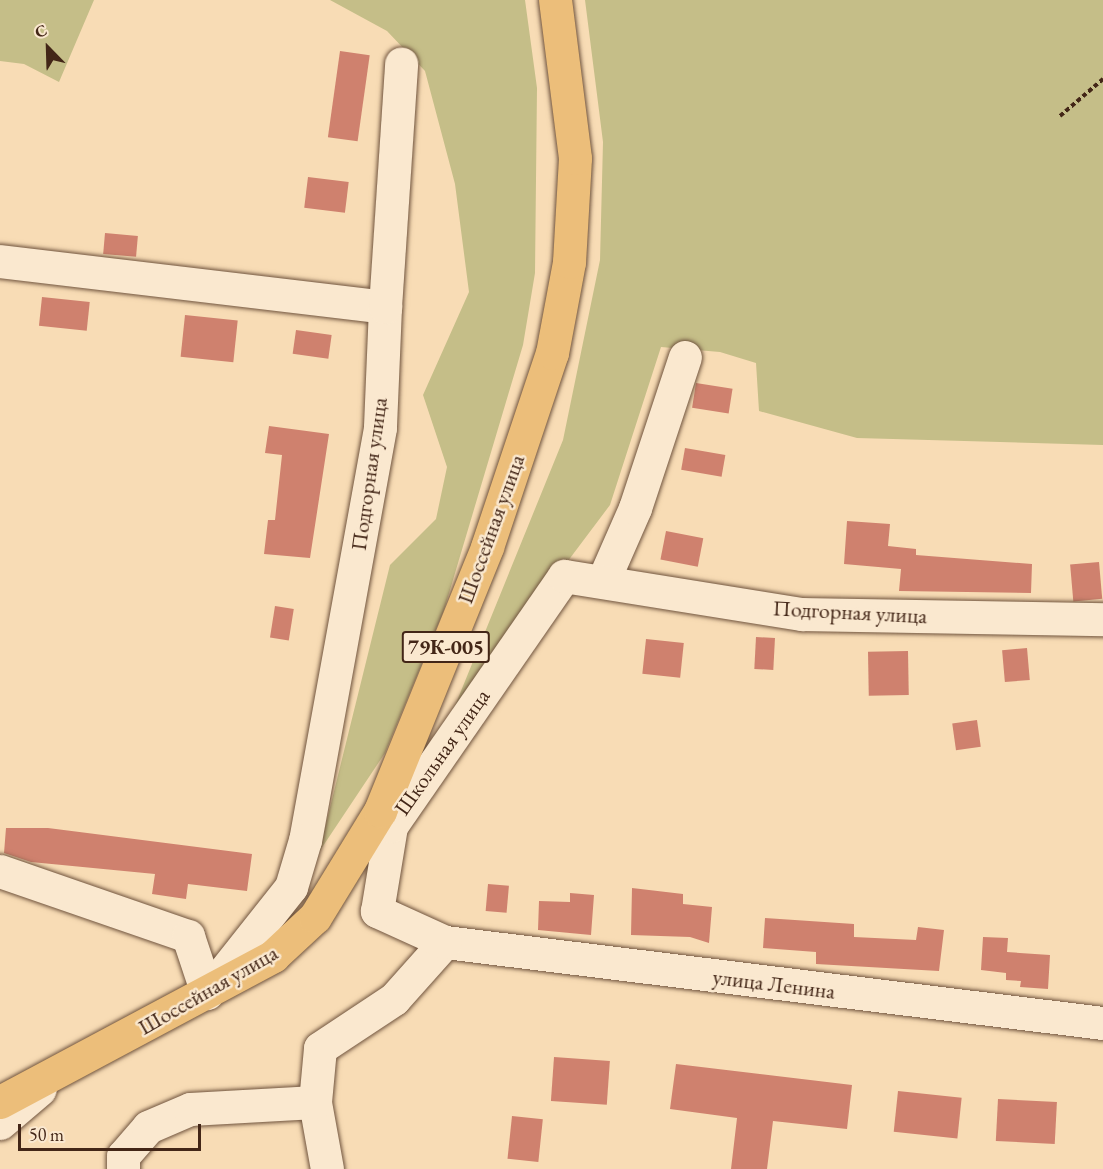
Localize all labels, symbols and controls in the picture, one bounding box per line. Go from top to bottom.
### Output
north arrow [18,18,78,78]
text: С [31,19,50,43]
street label: Подгорная улица [345,396,393,552]
street label: Шоссейная улица [452,451,530,607]
street label: Подгорная улица [772,595,928,629]
road number: 79К-005 [401,629,491,665]
street label: Школьная улица [389,684,495,820]
street label: Шоссейная улица [134,939,282,1041]
street label: улица Ленина [711,963,837,1005]
scale bar [21,1112,204,1150]
text: 50 m [29,1123,64,1146]

